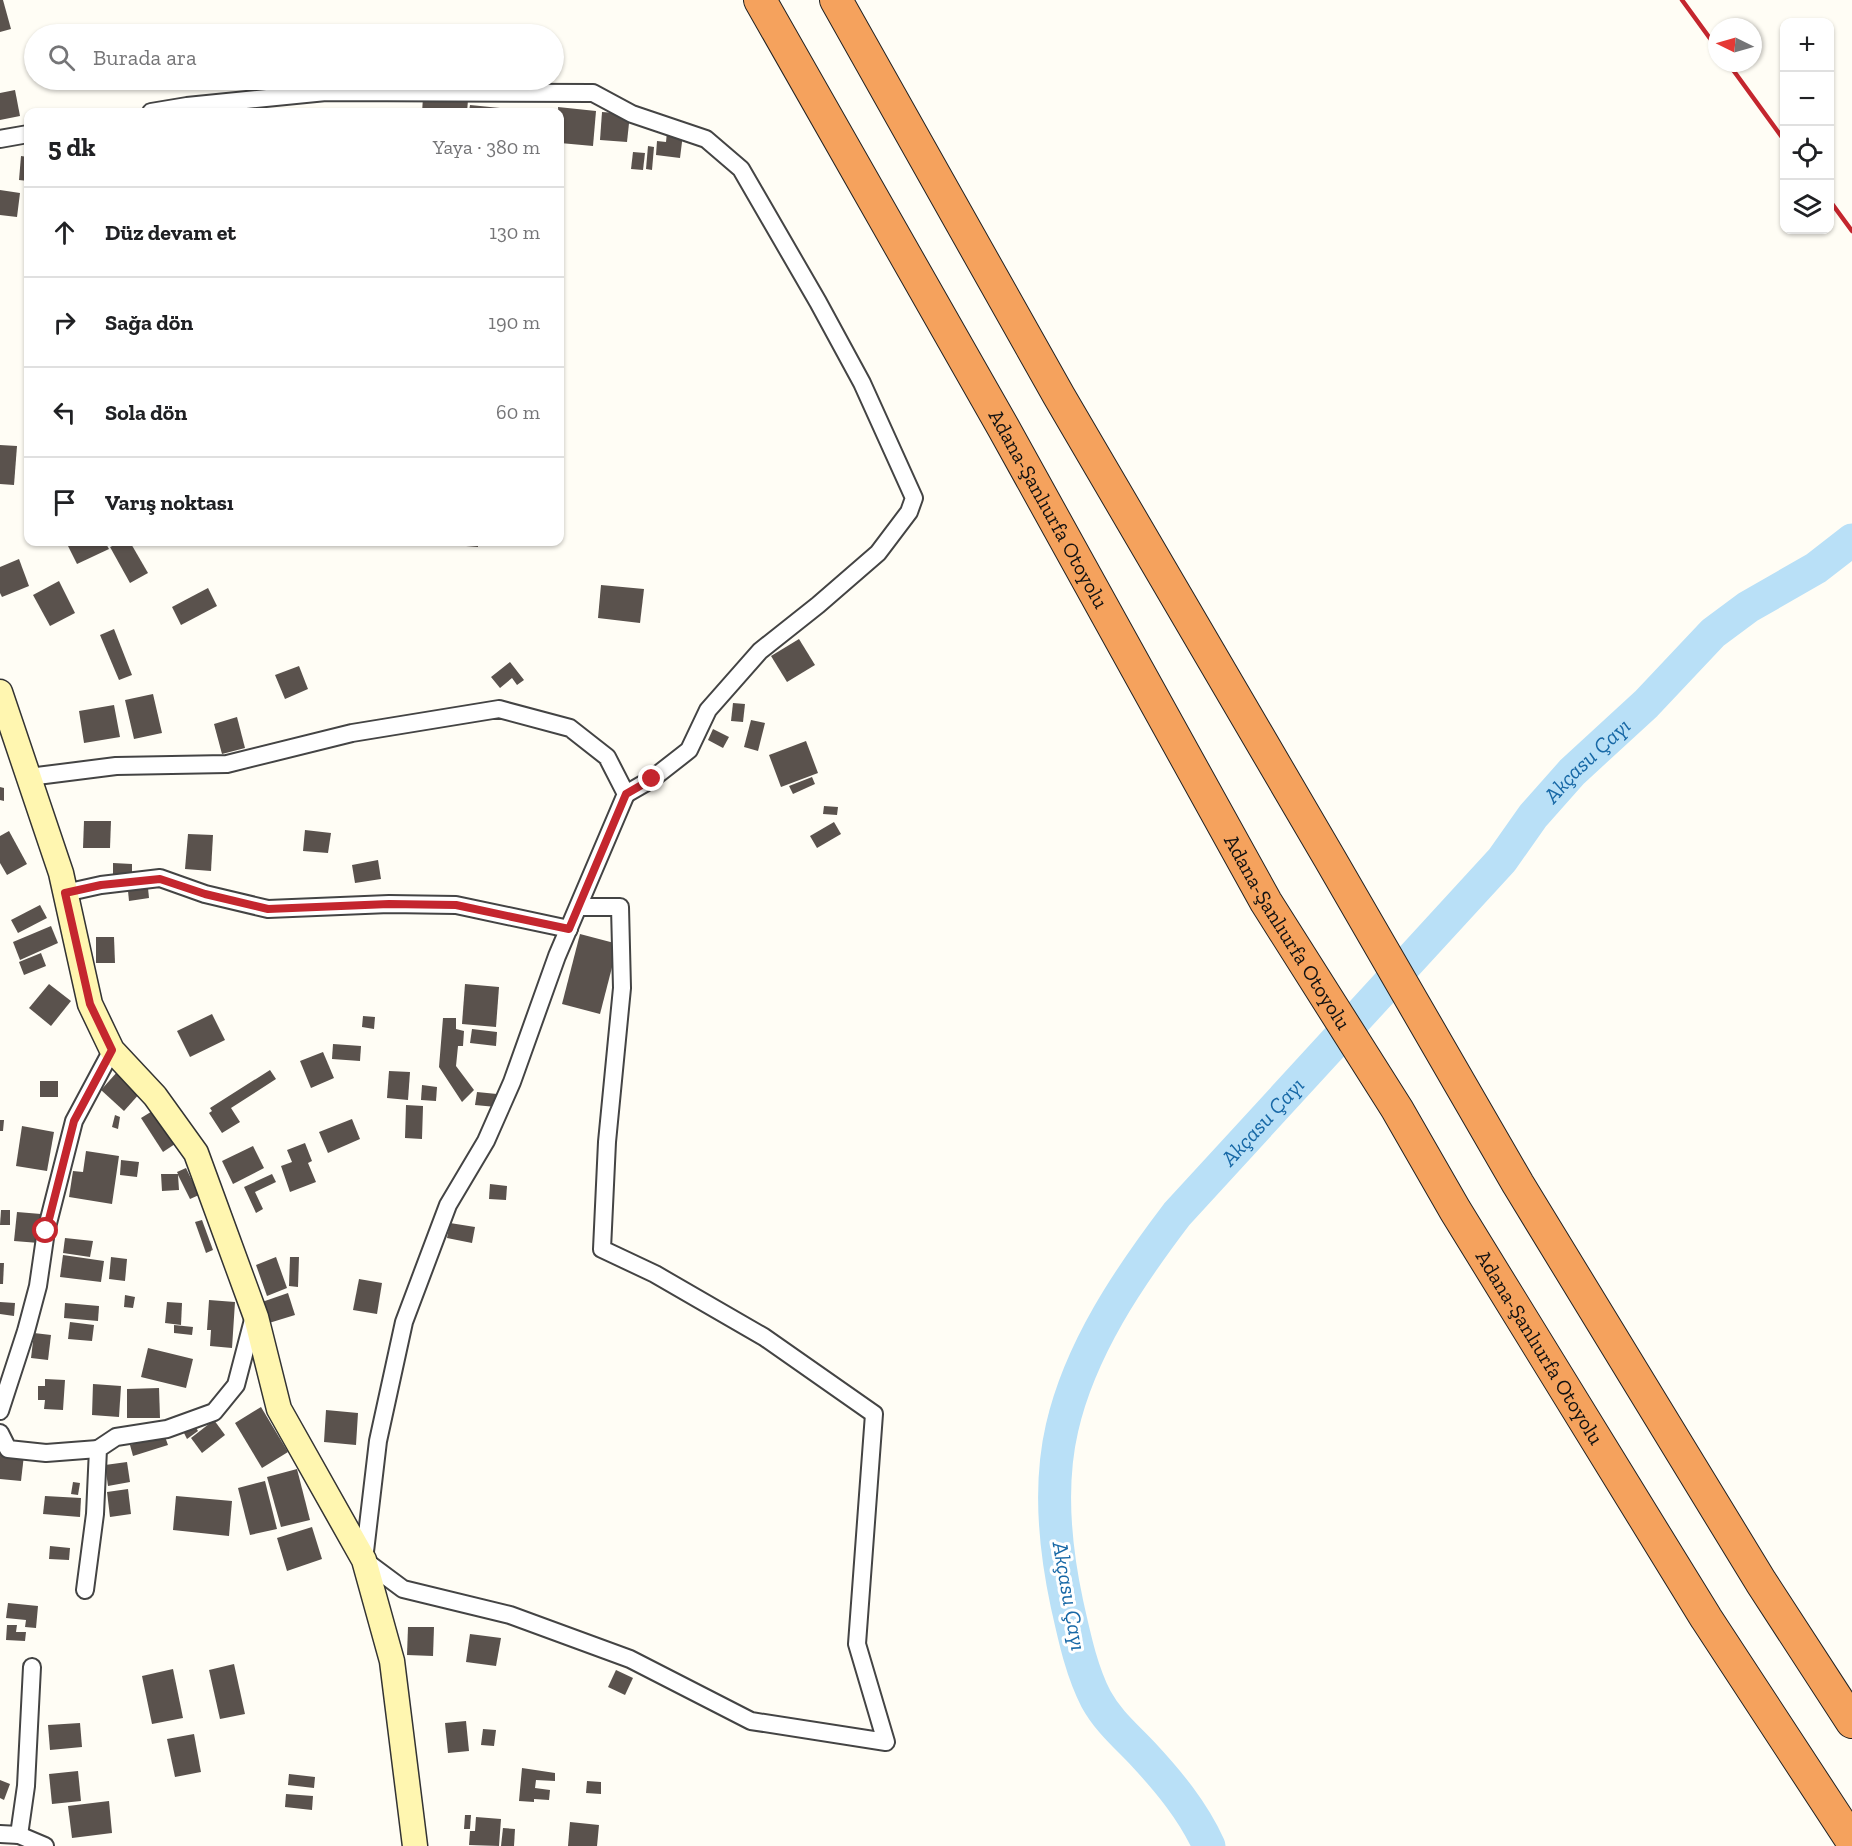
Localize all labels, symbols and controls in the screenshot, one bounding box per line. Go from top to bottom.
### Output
north arrow [1708,18,1762,72]
map controls [1780,18,1834,234]
button: + [1780,18,1834,72]
search box [24,24,564,90]
icon: search [45,41,78,74]
text: Burada ara [93,44,197,71]
button: − [1780,72,1834,126]
button: locate [1780,126,1834,180]
text: 5 dk [48,131,96,163]
text: Yaya · 380 m [433,135,540,159]
button: layers [1780,180,1834,234]
icon: ahead [48,216,81,249]
text: Düz devam et [105,219,236,246]
text: 130 m [489,220,540,244]
icon: right [48,306,81,339]
text: Sağa dön [105,309,193,336]
text: 190 m [488,310,540,334]
icon: left [48,396,81,429]
text: Sola dön [105,399,187,426]
text: 60 m [496,400,540,424]
street label: Adana-Şanlıurfa Otoyolu [984,405,1114,613]
icon: arrive [48,486,81,519]
text: Varış noktası [105,489,234,516]
water label: Akçasu Çayı [1537,712,1636,809]
route end [638,765,664,791]
street label: Adana-Şanlıurfa Otoyolu [1219,830,1357,1034]
water label: Akçasu Çayı [1215,1072,1310,1172]
route start [32,1217,58,1243]
street label: Adana-Şanlıurfa Otoyolu [1471,1245,1609,1449]
water label: Akçasu Çayı [1046,1538,1092,1653]

